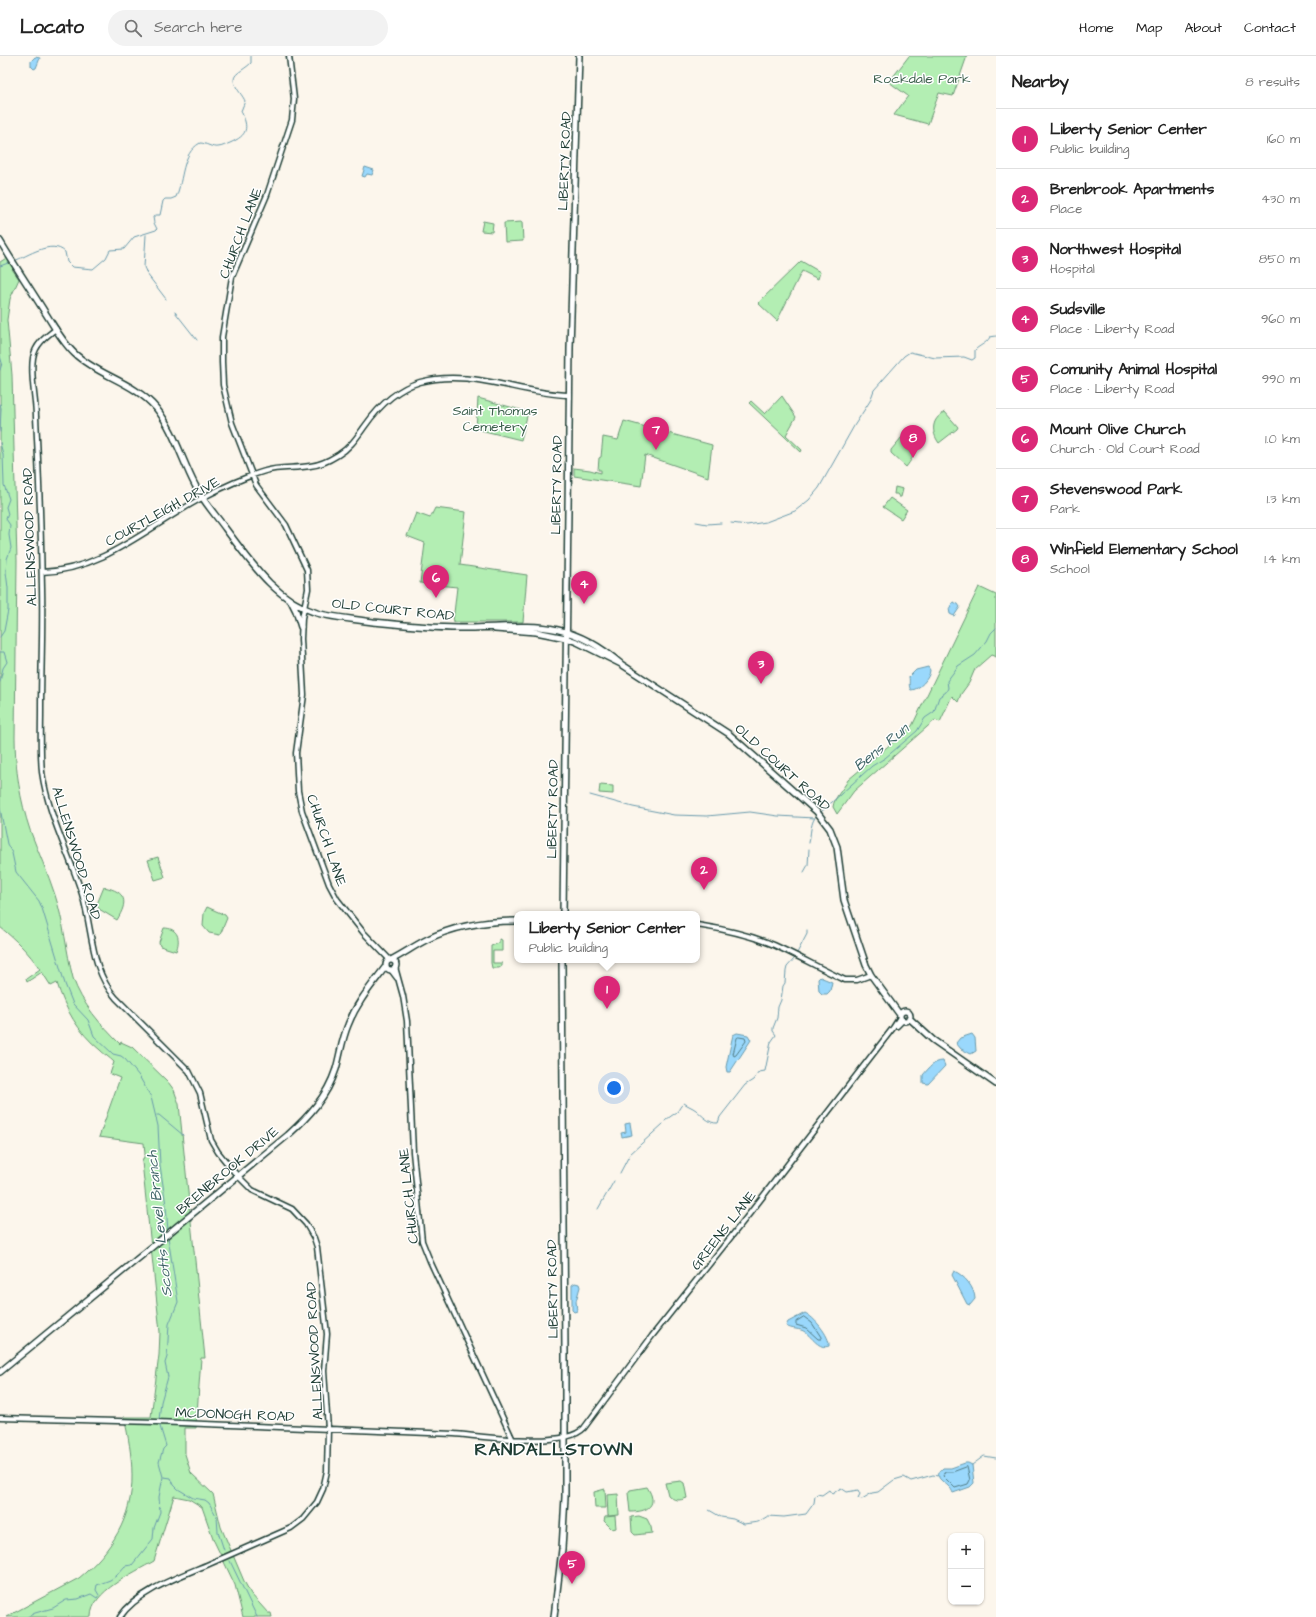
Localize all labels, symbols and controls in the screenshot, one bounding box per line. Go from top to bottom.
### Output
search box [108,10,388,46]
text: Locato [20,14,84,41]
icon: search [122,17,144,39]
text: Search here [154,17,242,38]
text: Home [1079,18,1114,38]
text: Map [1136,18,1162,38]
text: About [1184,18,1222,38]
text: Contact [1244,18,1296,38]
park label: Rockdale Park [873,69,971,89]
text: Nearby [1012,70,1069,94]
text: 8 results [1245,73,1300,91]
street label: LIBERTY ROAD [553,111,577,211]
text: Liberty Senior Center [1050,119,1207,140]
text: 1 [1024,130,1026,148]
text: 160 m [1267,130,1300,148]
text: Public building [1050,140,1129,158]
text: Brenbrook Apartments [1050,179,1214,200]
street label: CHURCH LANE [214,184,268,282]
text: 2 [1021,190,1029,208]
text: 430 m [1261,190,1300,208]
text: Place [1050,200,1082,218]
text: Northwest Hospital [1050,239,1181,260]
text: 3 [1022,250,1028,268]
text: 850 m [1259,250,1300,268]
text: Hospital [1050,260,1095,278]
text: Sudsville [1050,299,1105,320]
text: 4 [1021,310,1029,328]
text: 960 m [1261,310,1300,328]
text: Place · Liberty Road [1050,320,1174,338]
text: Comunity Animal Hospital [1050,359,1217,380]
text: 5 [1020,370,1030,388]
text: 990 m [1262,370,1300,388]
text: Place · Liberty Road [1050,380,1174,398]
park label: Saint Thomas Cemetery [452,401,538,437]
pin: 7 [643,417,669,450]
text: Mount Olive Church [1050,419,1185,440]
pin: 8 [900,425,926,458]
text: 6 [1021,430,1029,448]
text: 1.0 km [1265,430,1300,448]
street label: LIBERTY ROAD [546,435,568,535]
text: Church · Old Court Road [1050,440,1200,458]
street label: ALLENSWOOD ROAD [18,467,42,606]
street label: COURTLEIGH DRIVE [102,472,224,552]
text: Stevenswood Park [1050,479,1182,500]
text: 7 [1021,490,1029,508]
text: 1.3 km [1267,490,1300,508]
text: Park [1050,500,1080,518]
text: Winfield Elementary School [1050,539,1238,560]
text: 8 [1021,550,1029,568]
text: 1.4 km [1264,550,1300,568]
text: School [1050,560,1090,578]
pin: 6 [423,565,449,598]
pin: 4 [571,571,597,604]
street label: OLD COURT ROAD [331,594,455,626]
pin: 3 [748,651,774,684]
water label: Bens Run [849,718,915,776]
street label: OLD COURT ROAD [730,719,835,816]
street label: LIBERTY ROAD [542,759,564,859]
street label: ALLENSWOOD ROAD [46,784,106,922]
street label: CHURCH LANE [301,792,351,890]
pin: 2 [691,857,717,890]
popup [514,911,700,963]
text: Liberty Senior Center [529,918,685,939]
text: Public building [529,939,608,957]
pin: 1 [594,976,620,1009]
your location [604,1078,624,1098]
street label: BRENBROOK DRIVE [172,1122,284,1220]
street label: CHURCH LANE [394,1146,424,1245]
water label: Scotts Level Branch [141,1149,178,1298]
street label: GREENS LANE [687,1186,761,1274]
street label: LIBERTY ROAD [542,1239,564,1339]
street label: ALLENSWOOD ROAD [301,1281,329,1421]
street label: MCDONOGH ROAD [175,1403,295,1427]
district label: RANDALLSTOWN [475,1437,633,1462]
map controls [948,1533,984,1605]
button: + [948,1533,984,1569]
pin: 5 [559,1551,585,1584]
button: − [948,1569,984,1605]

